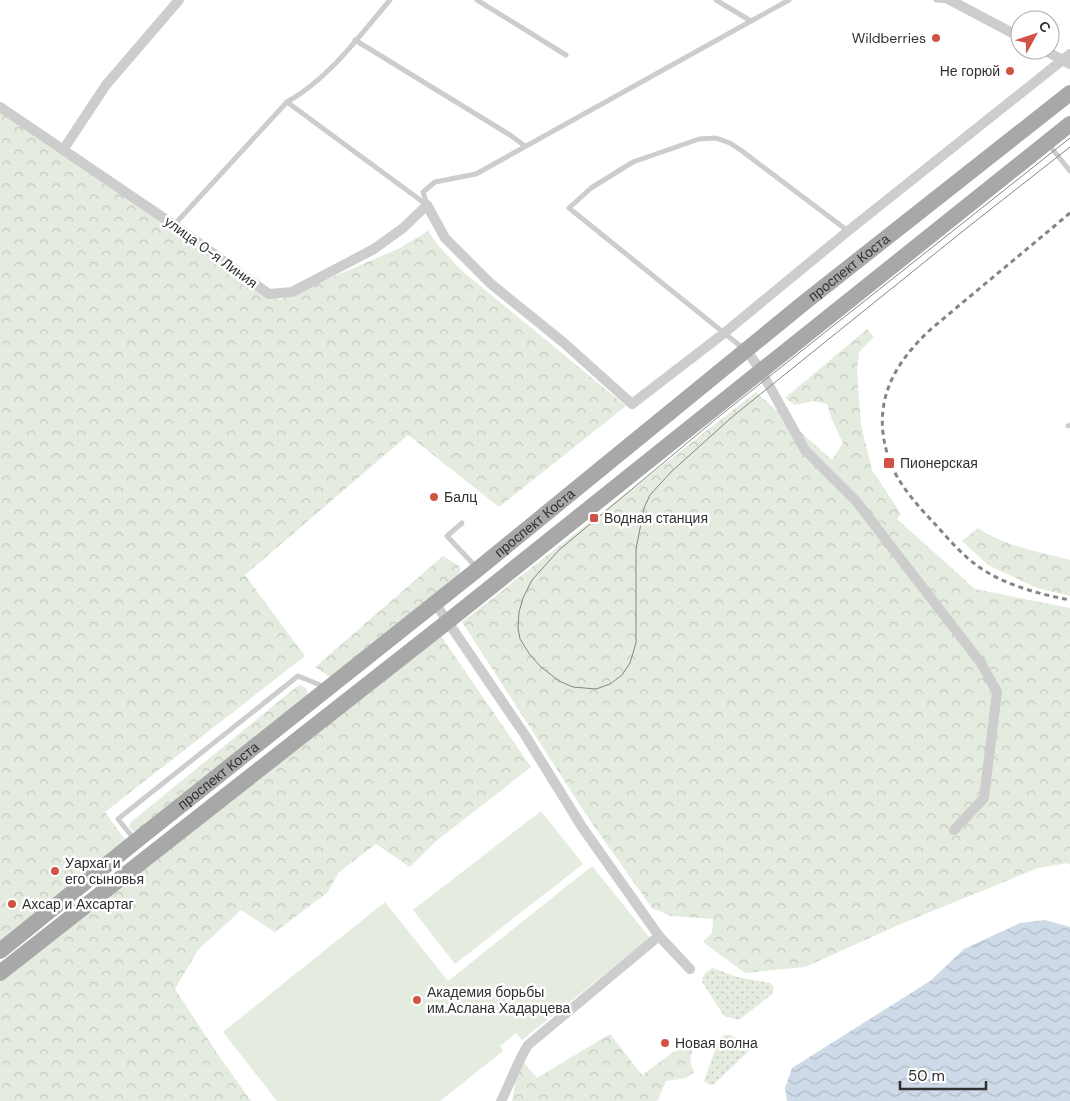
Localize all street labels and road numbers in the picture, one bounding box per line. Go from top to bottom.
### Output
street label: улица 0-я Линия [161,212,261,292]
street label: проспект Коста [804,229,894,305]
street label: проспект Коста [491,484,579,561]
street label: проспект Коста [174,738,263,813]

